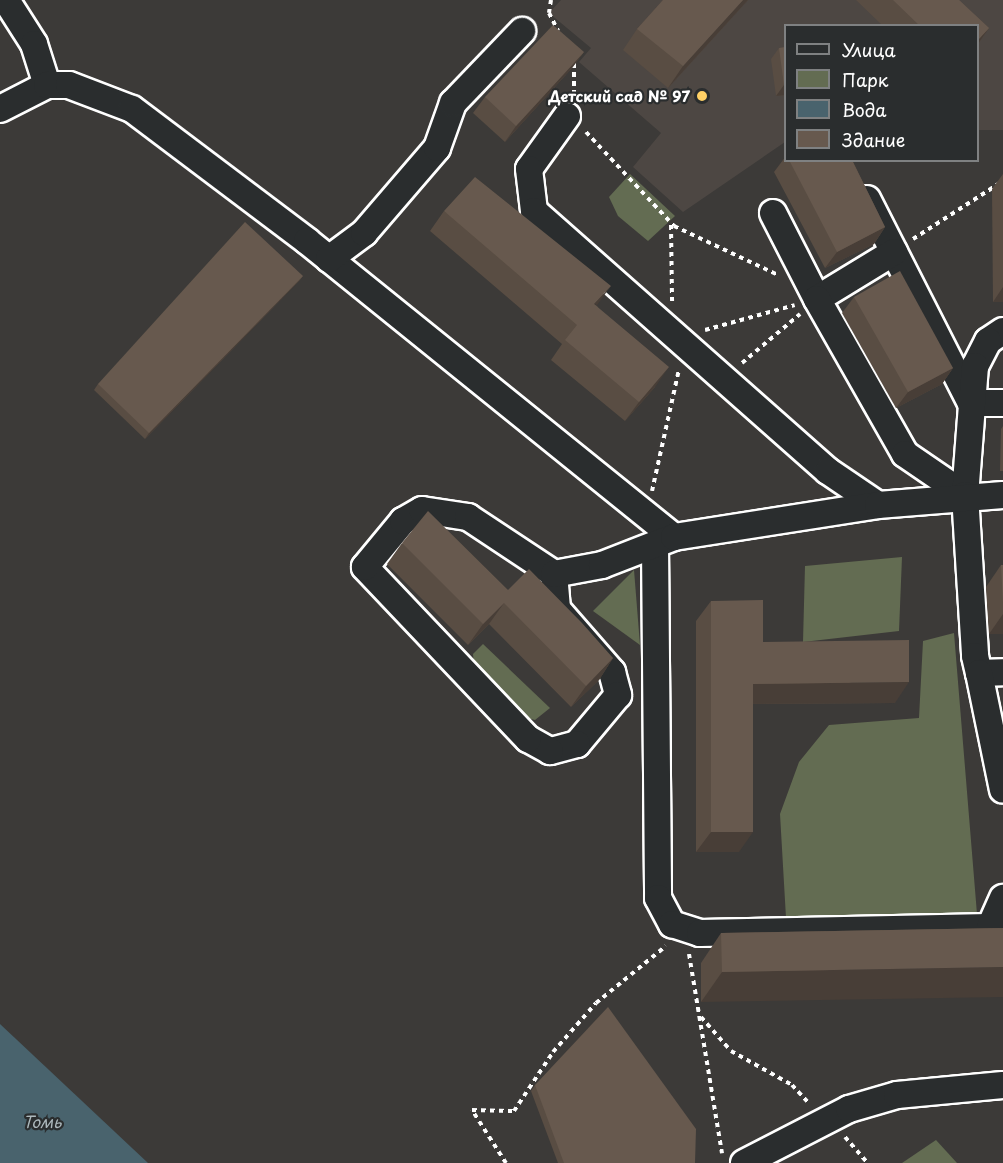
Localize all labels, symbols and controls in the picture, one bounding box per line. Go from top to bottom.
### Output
legend [784,24,979,162]
text: Улица [842,36,896,63]
text: Парк [842,66,888,93]
place label: Детский сад № 97 [548,87,690,105]
marker: Детский сад № 97 [695,89,709,103]
text: Вода [842,96,887,123]
text: Здание [842,126,905,153]
water label: Томь [23,1111,61,1131]

